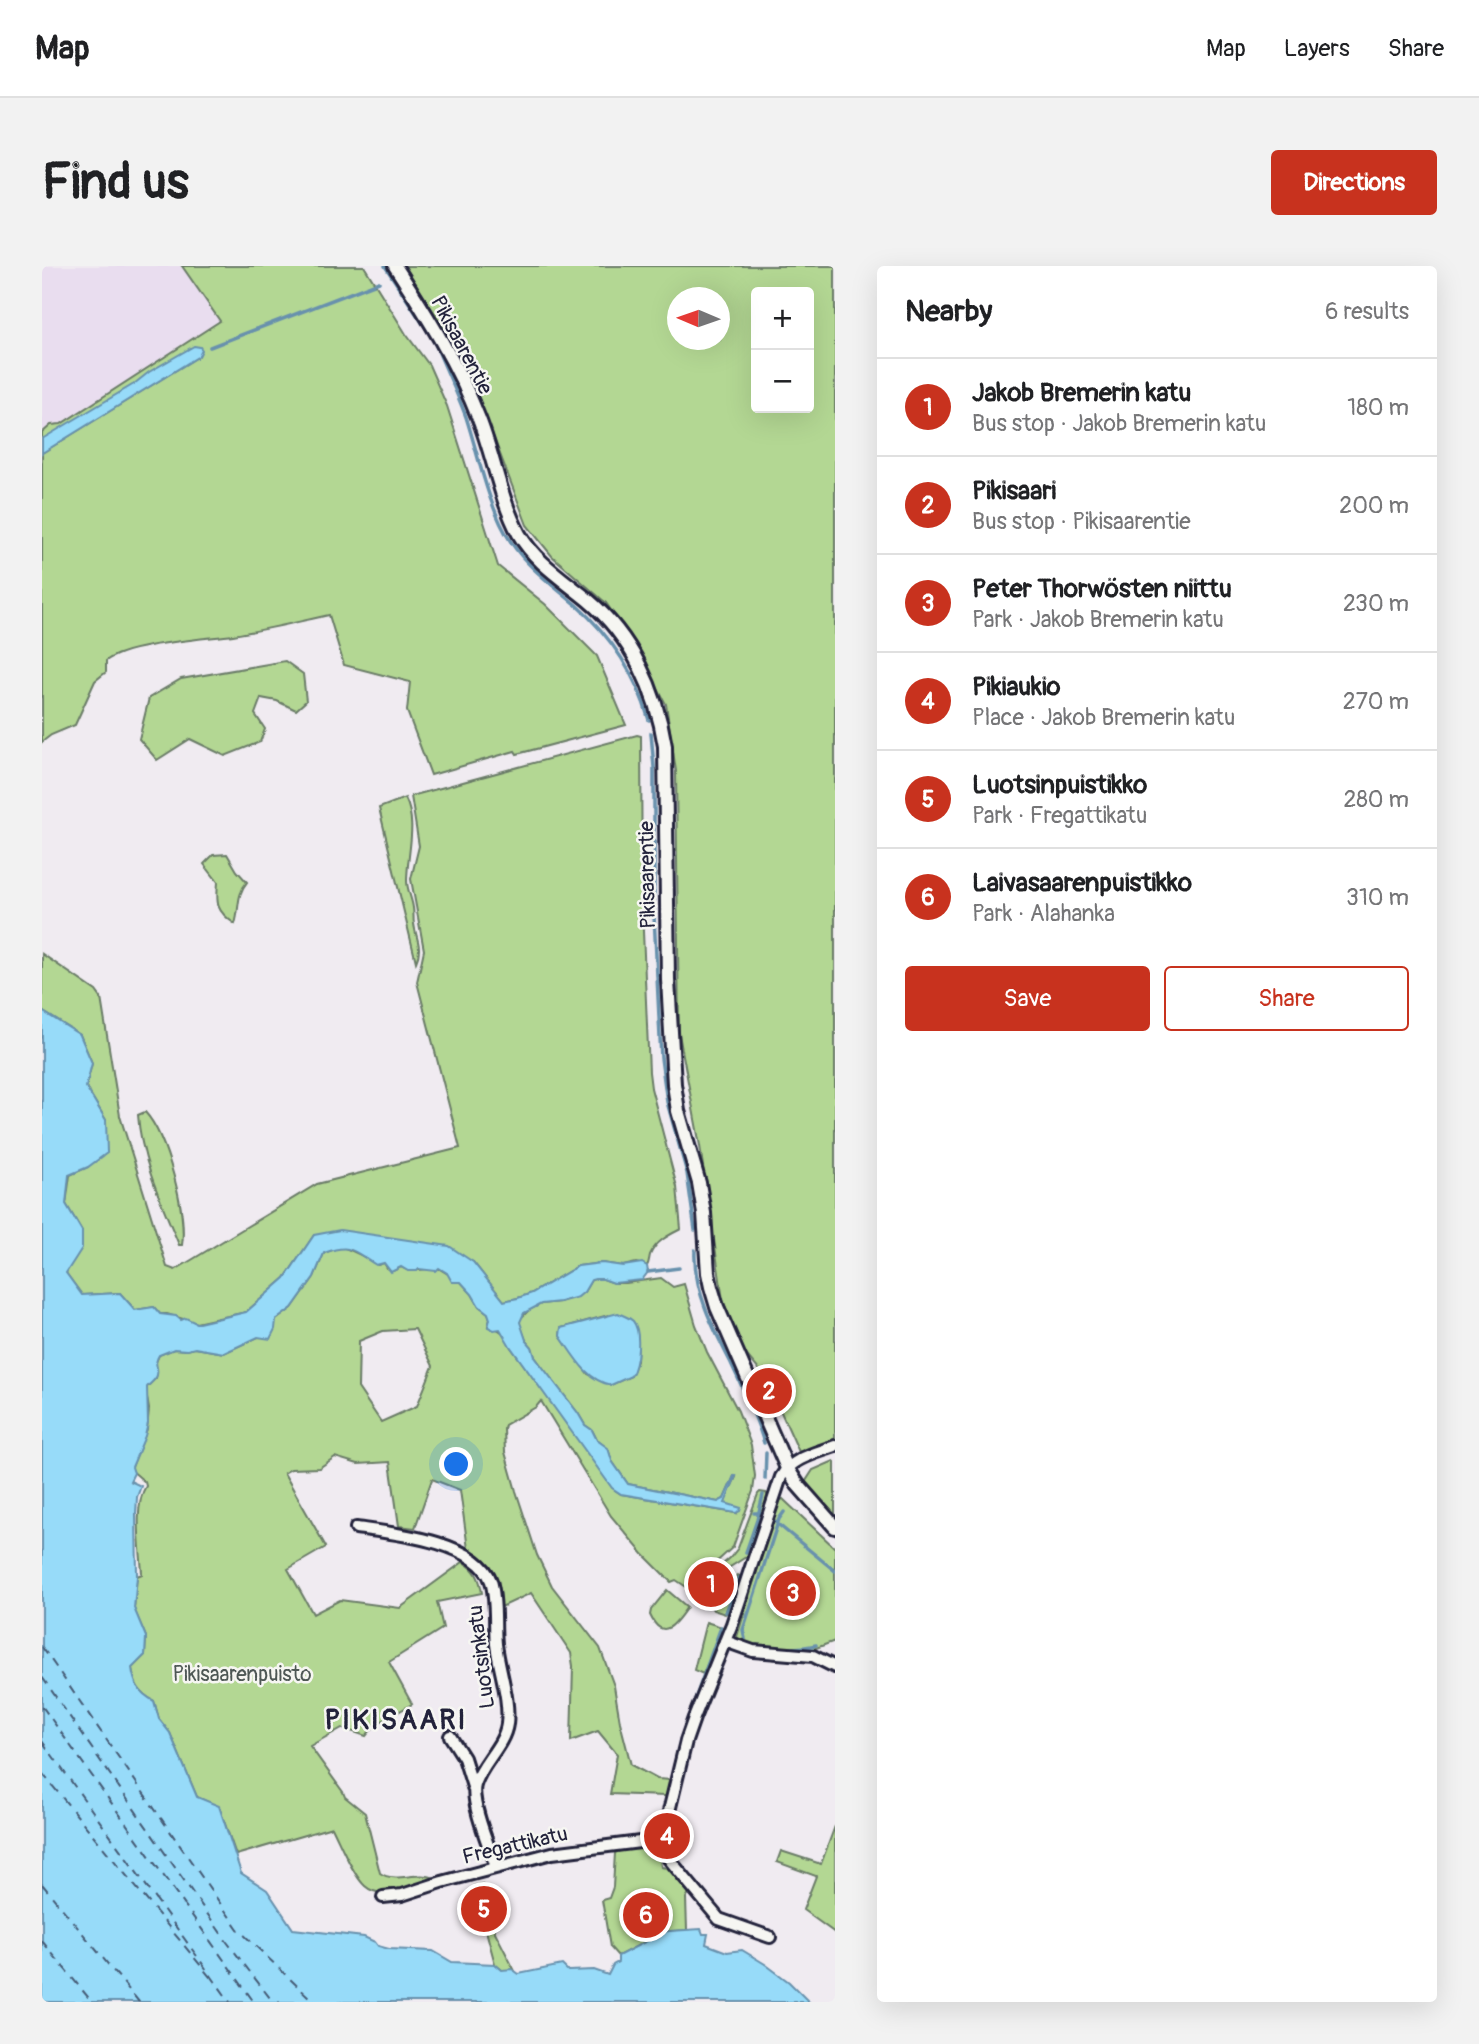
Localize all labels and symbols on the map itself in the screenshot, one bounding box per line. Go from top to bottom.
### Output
north arrow [667,287,730,350]
street label: Pikisaarentie [424,291,499,400]
street label: Pikisaarentie [633,820,662,929]
pin: 2 [746,1365,792,1417]
your location [439,1447,473,1481]
pin: 1 [688,1558,734,1610]
pin: 3 [770,1567,816,1619]
street label: Luotsinkatu [462,1604,501,1710]
park label: Pikisaarenpuisto [173,1661,311,1688]
district label: PIKISAARI [325,1703,467,1738]
pin: 4 [644,1810,690,1862]
street label: Fregattikatu [460,1820,570,1871]
pin: 5 [461,1883,507,1935]
pin: 6 [623,1889,669,1941]

